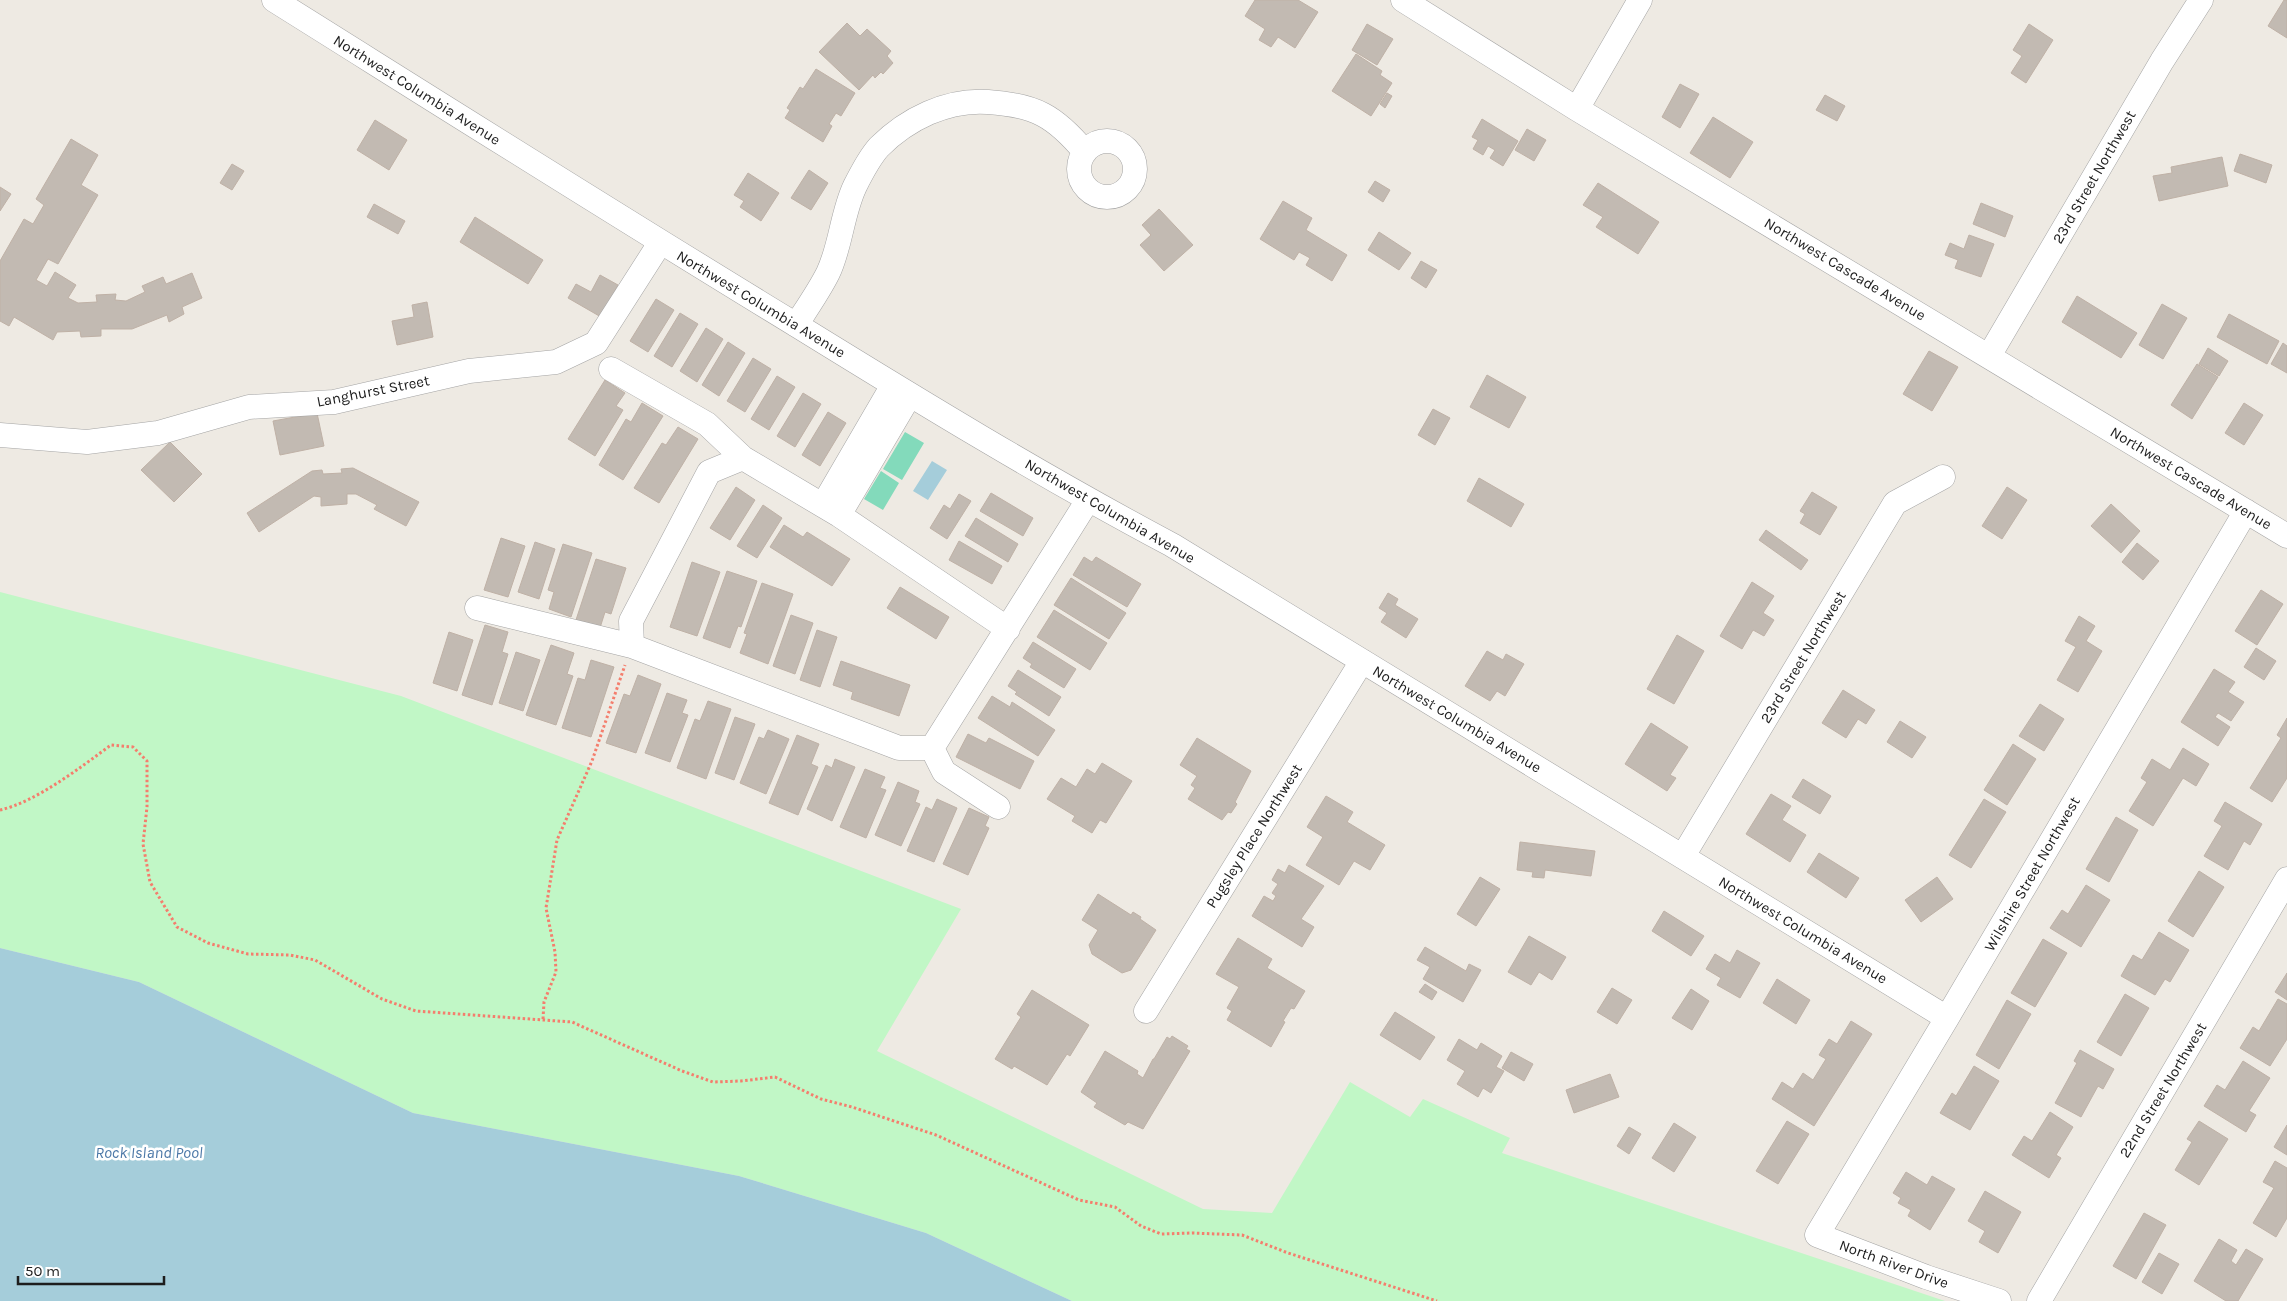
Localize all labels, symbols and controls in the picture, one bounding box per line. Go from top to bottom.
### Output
street label: Northwest Columbia Avenue [330,31,504,149]
street label: 23rd Street Northwest [2048,107,2140,247]
street label: Northwest Cascade Avenue [1761,214,1929,324]
street label: Northwest Columbia Avenue [673,246,849,362]
street label: Langhurst Street [315,371,431,411]
street label: Northwest Cascade Avenue [2107,423,2275,533]
street label: Northwest Columbia Avenue [1022,455,1198,567]
street label: 23rd Street Northwest [1756,587,1850,726]
street label: Northwest Columbia Avenue [1369,661,1545,777]
street label: Pugsley Place Northwest [1202,760,1306,911]
street label: Wilshire Street Northwest [1980,793,2084,955]
street label: Northwest Columbia Avenue [1715,872,1891,988]
street label: 22nd Street Northwest [2116,1019,2211,1161]
water label: Rock Island Pool [95,1143,203,1162]
street label: North River Drive [1837,1236,1951,1292]
scale bar [18,1254,164,1286]
text: 50 m [25,1262,60,1280]

